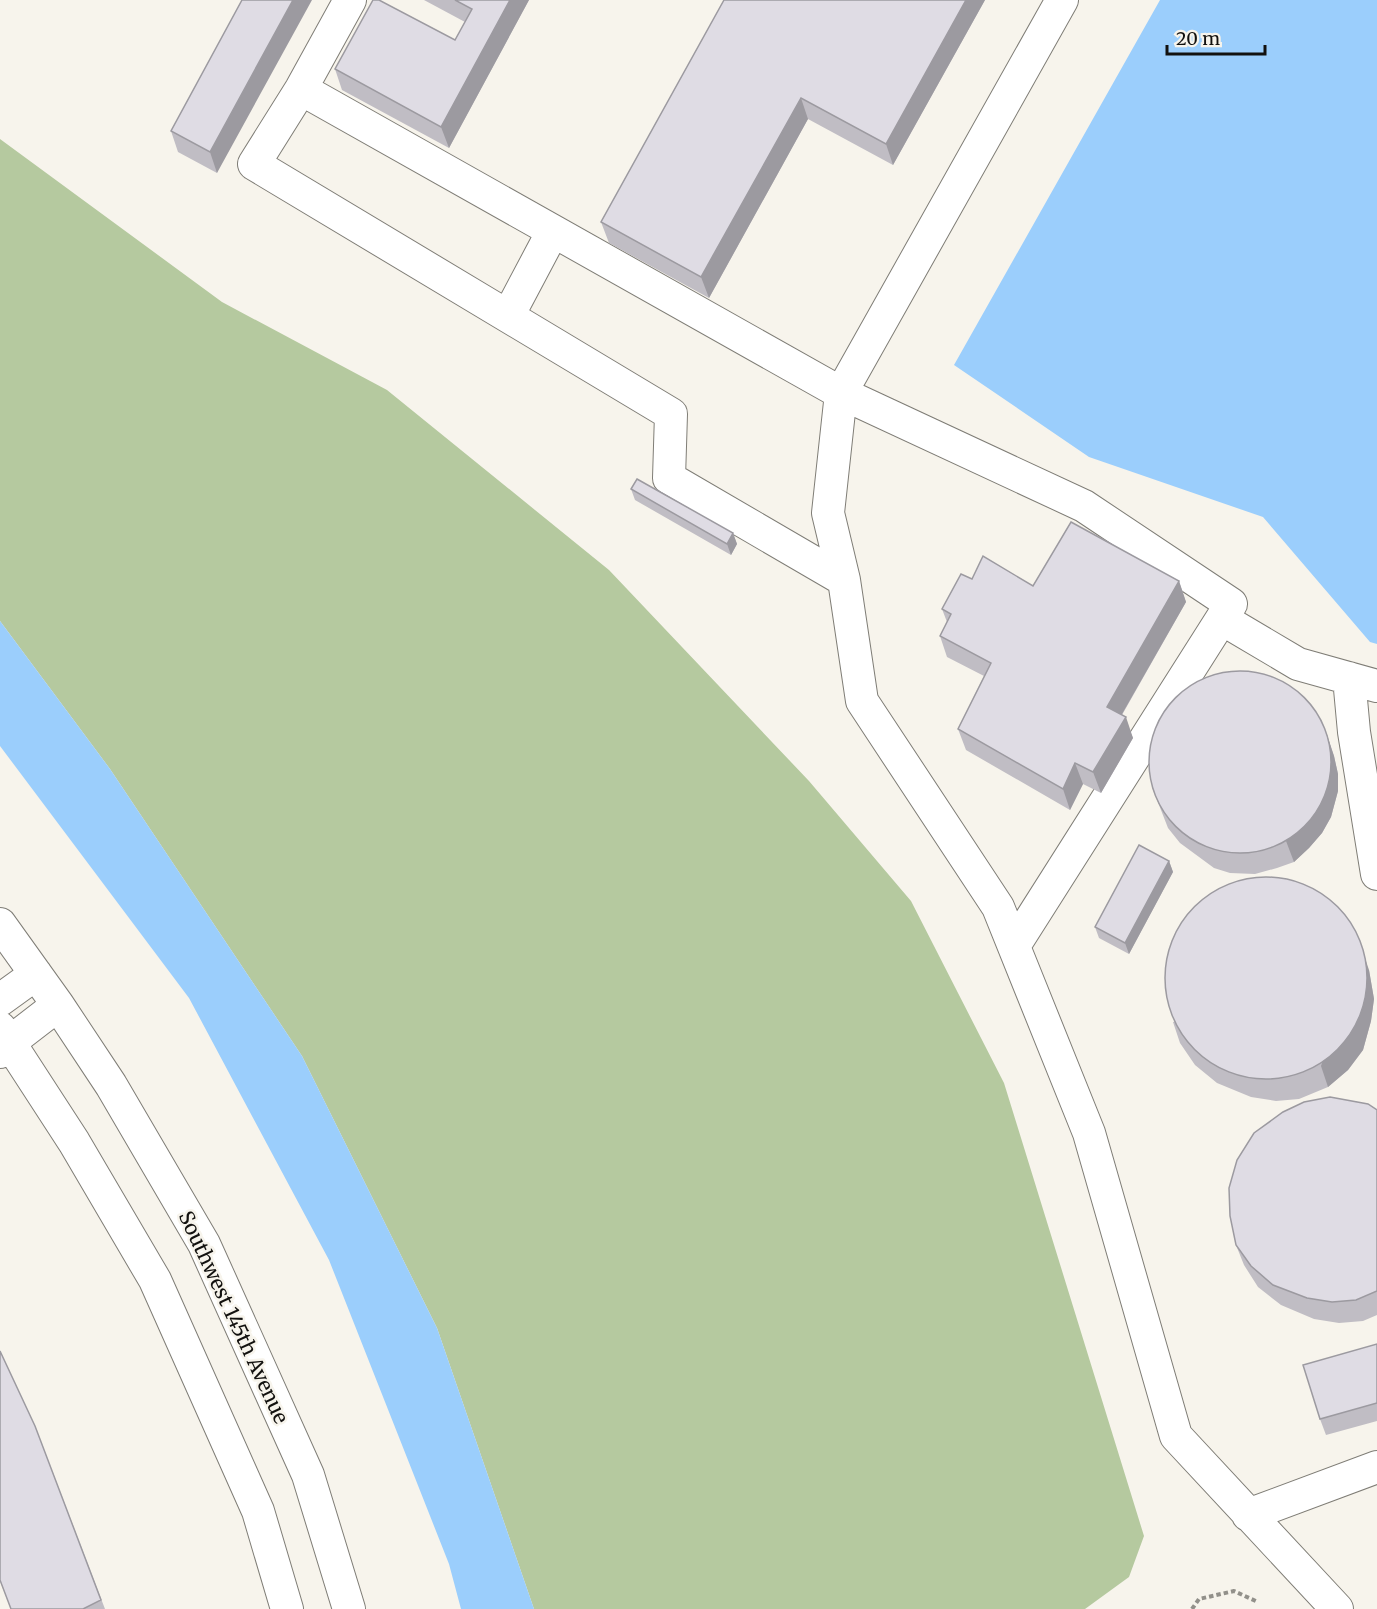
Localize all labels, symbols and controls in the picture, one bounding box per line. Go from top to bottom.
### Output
scale bar [1167,18,1264,56]
text: 20 m [1176,27,1220,50]
street label: Southwest 145th Avenue [174,1207,294,1427]

